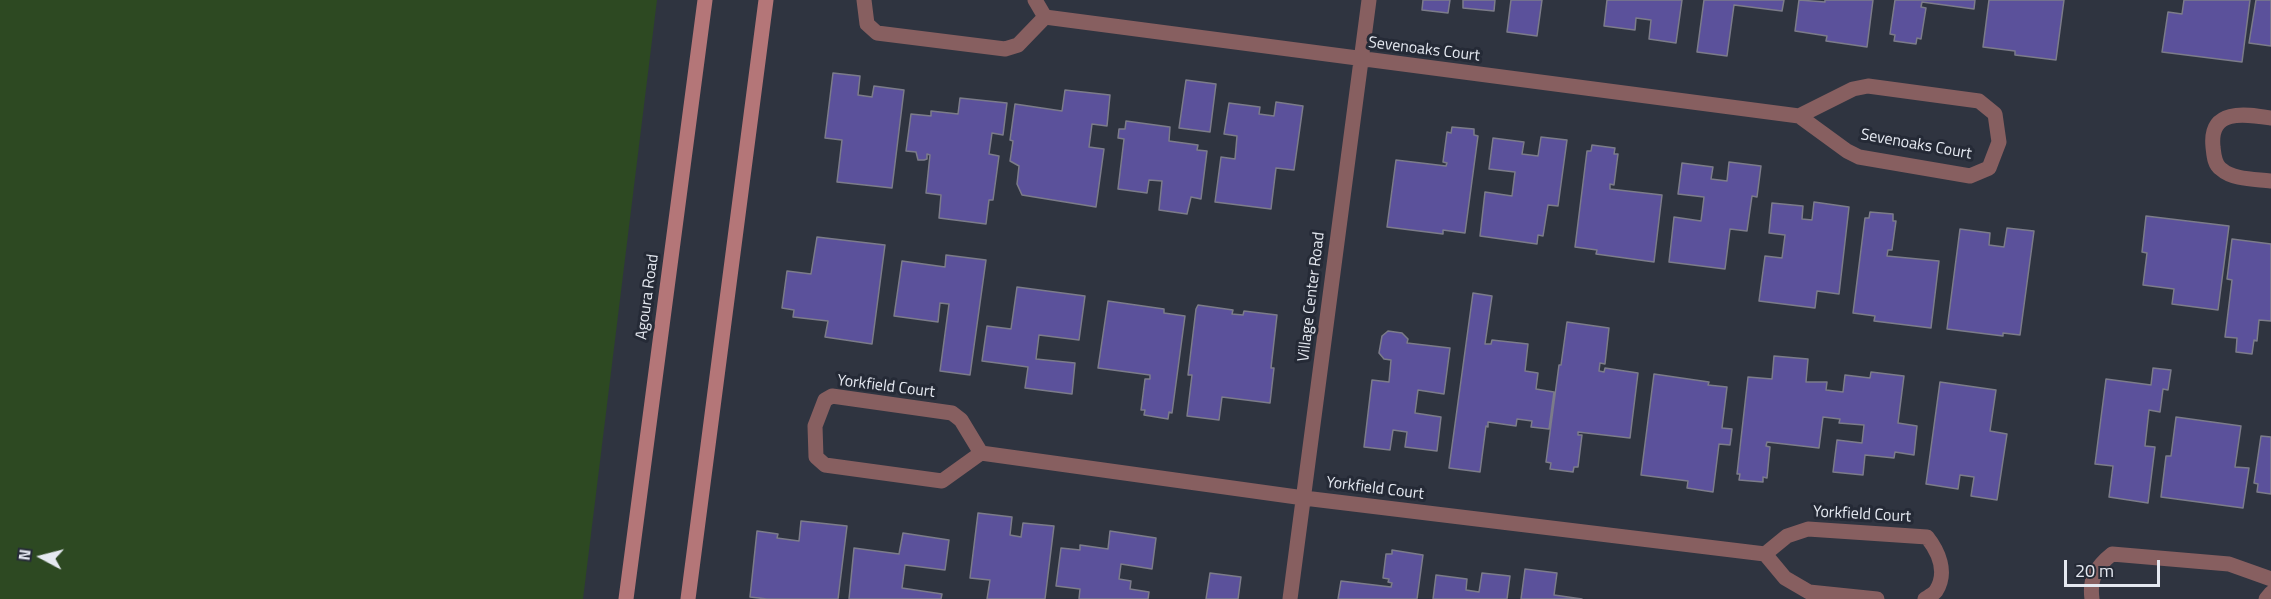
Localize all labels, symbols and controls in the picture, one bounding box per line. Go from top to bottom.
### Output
street label: Sevenoaks Court [1367,34,1481,66]
street label: Sevenoaks Court [1859,126,1973,164]
street label: Village Center Road [1295,231,1329,363]
street label: Agoura Road [632,253,664,341]
street label: Yorkfield Court [836,371,936,403]
street label: Yorkfield Court [1325,473,1425,505]
street label: Yorkfield Court [1812,503,1912,527]
north arrow [12,527,72,587]
text: N [12,548,37,562]
scale bar [2067,548,2163,586]
text: 20 m [2075,557,2114,584]

